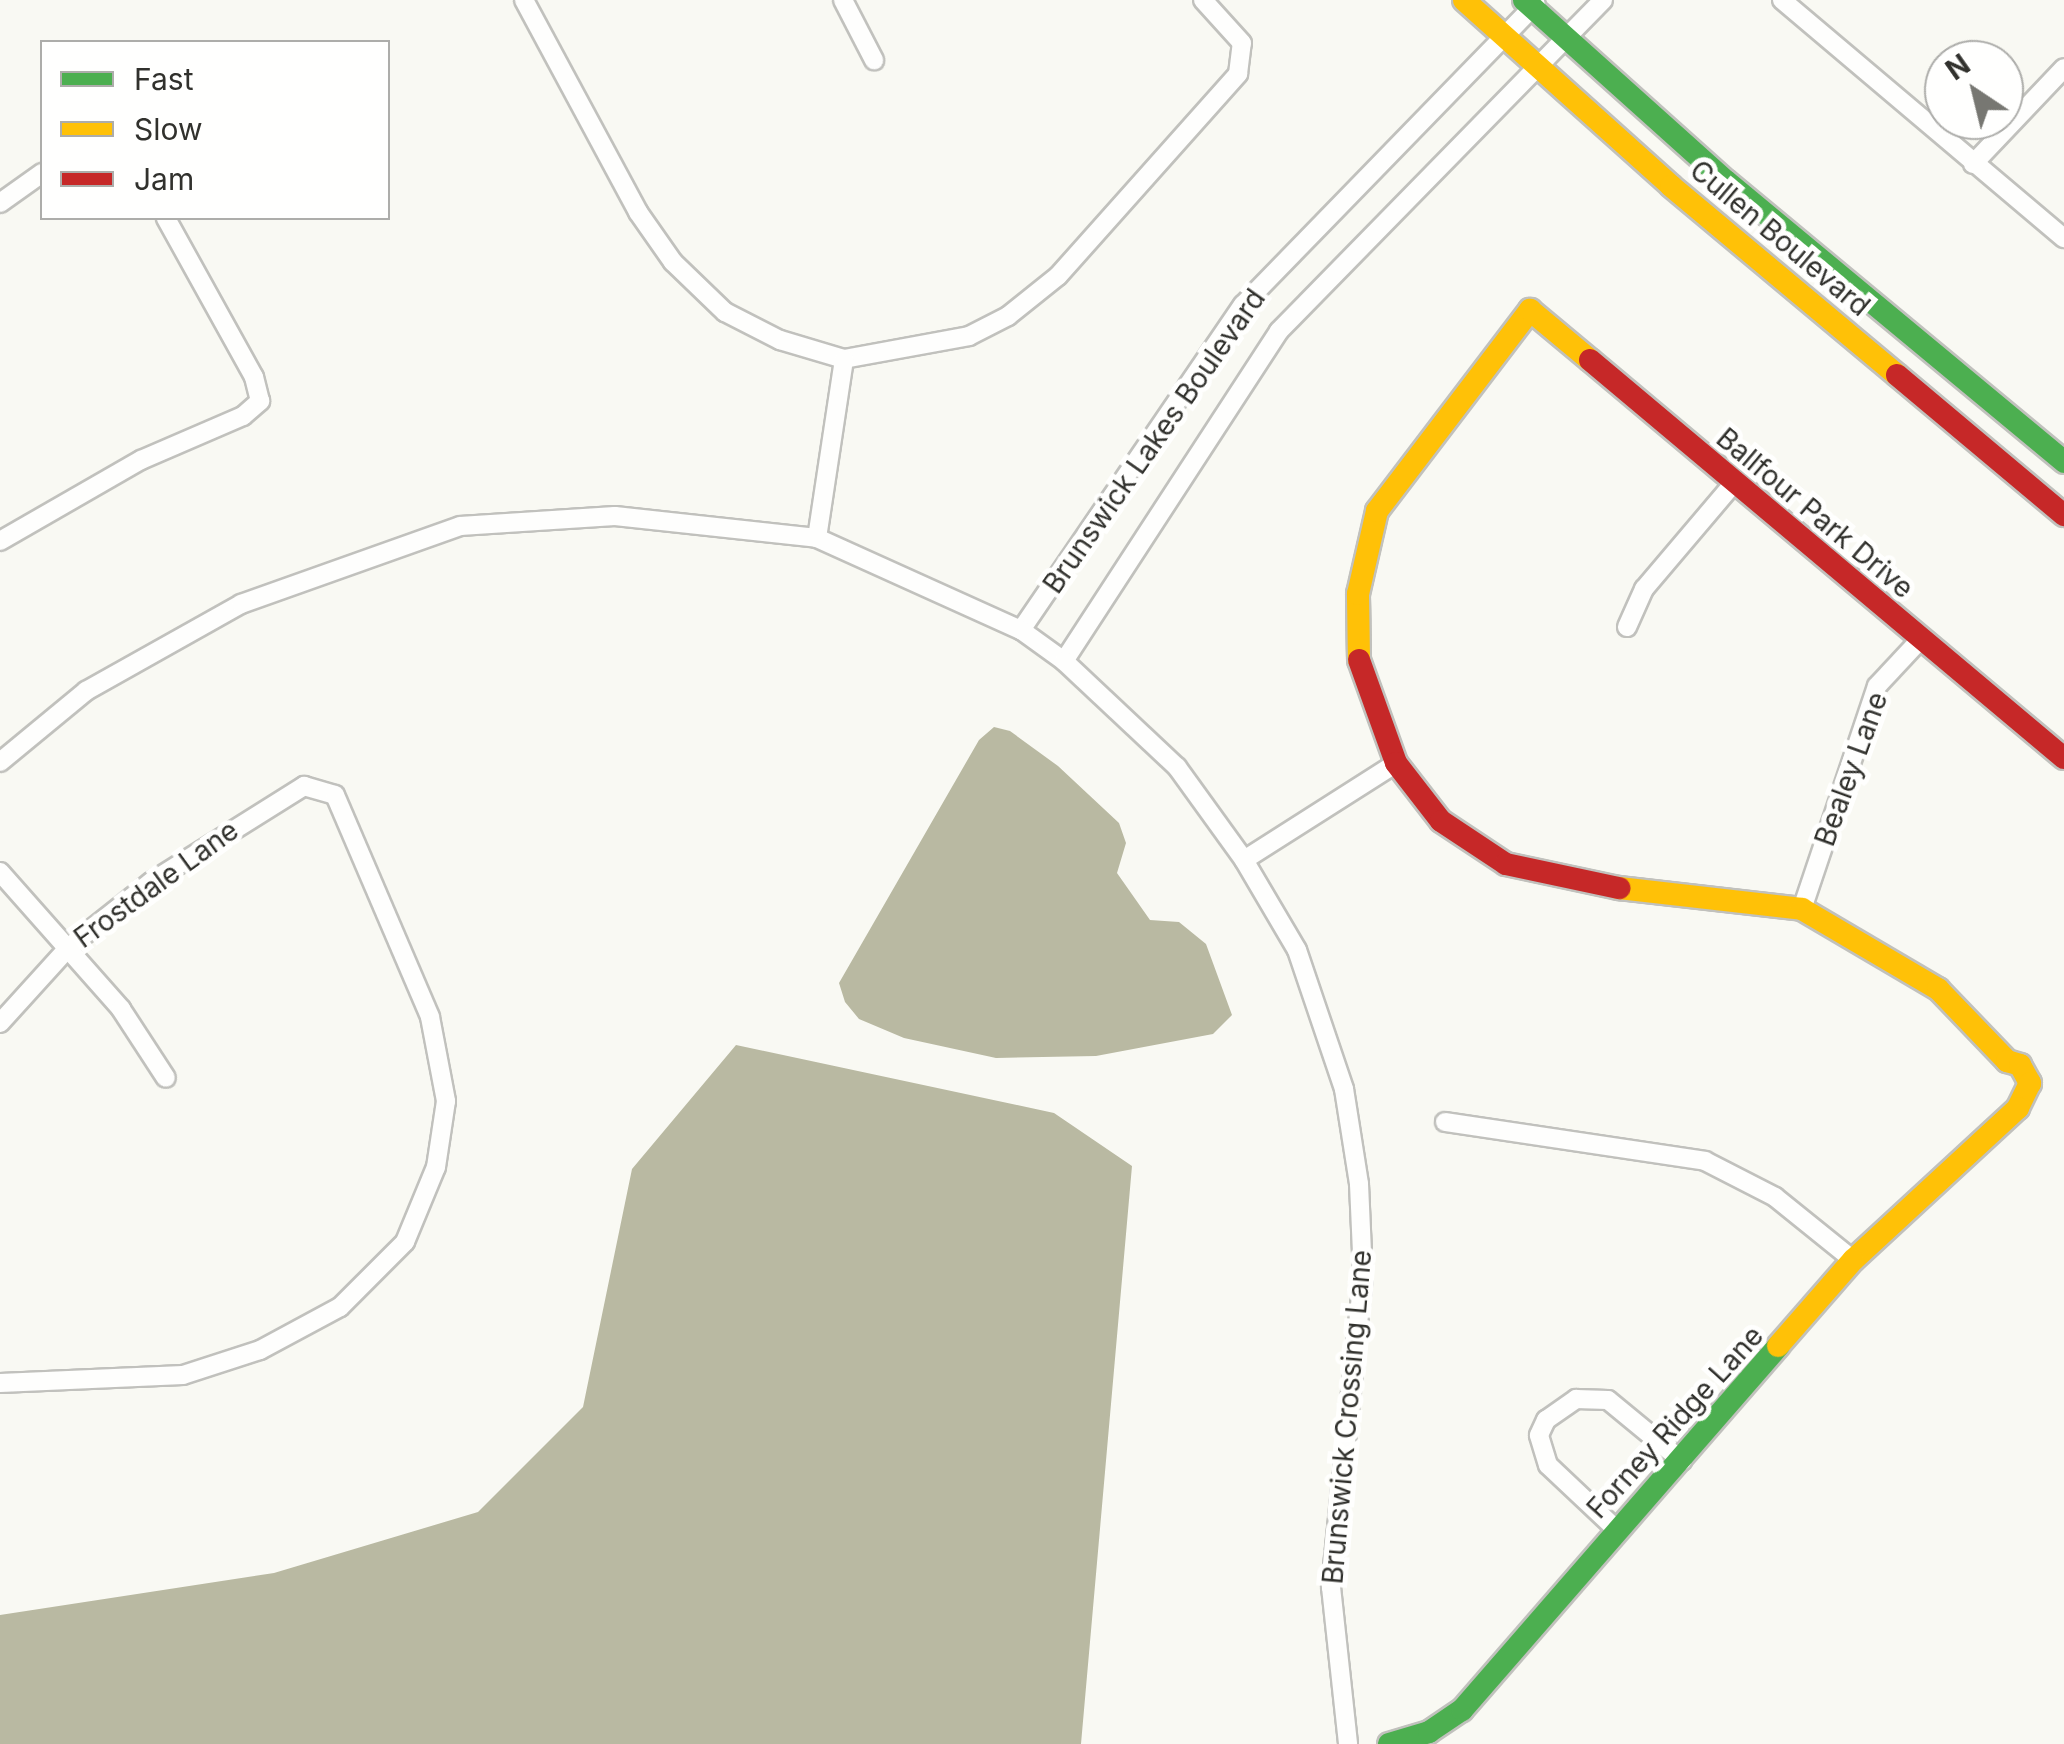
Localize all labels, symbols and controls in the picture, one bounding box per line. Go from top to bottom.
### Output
legend [40,40,390,220]
north arrow [1924,40,2024,140]
text: N [1939,47,1976,87]
text: Fast [134,61,193,97]
text: Slow [134,111,203,147]
street label: Cullen Boulevard [1683,153,1877,323]
text: Jam [134,161,194,197]
street label: Brunswick Lakes Boulevard [1036,282,1272,600]
street label: Ballfour Park Drive [1710,421,1920,605]
street label: Bealey Lane [1808,687,1894,851]
street label: Frostdale Lane [67,813,245,955]
street label: Brunswick Crossing Lane [1316,1249,1378,1585]
street label: Forney Ridge Lane [1580,1319,1770,1525]

